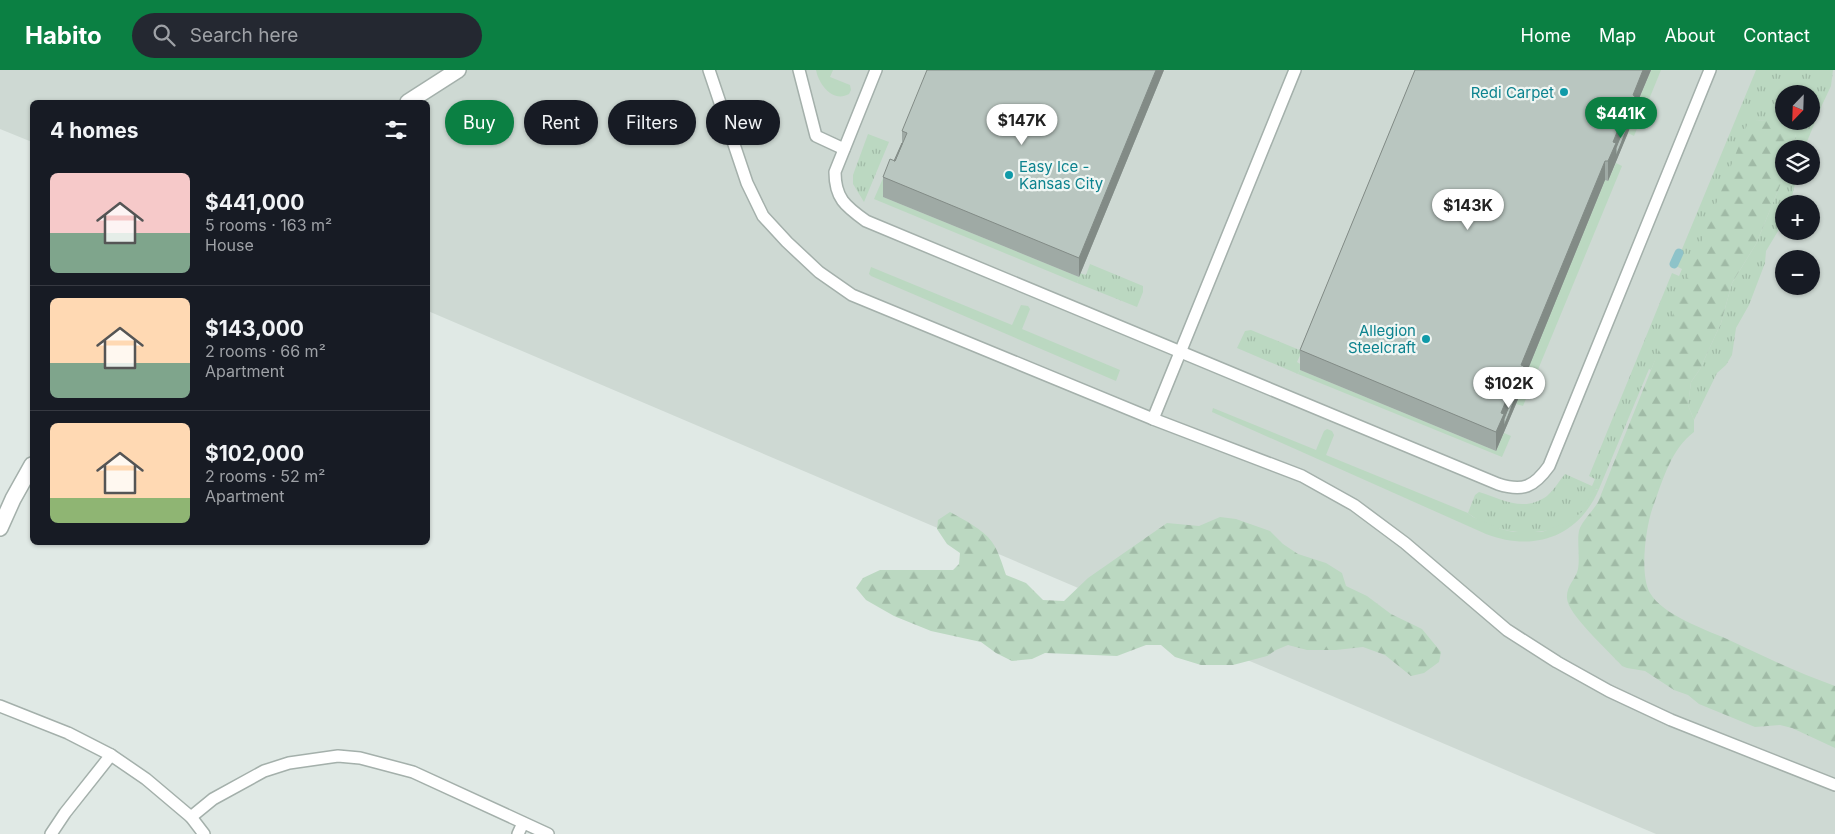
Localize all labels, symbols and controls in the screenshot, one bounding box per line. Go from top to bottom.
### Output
search box [132,13,482,58]
text: Habito [25,21,102,50]
icon: search [150,21,178,49]
text: Search here [190,24,298,47]
text: Home [1521,25,1571,46]
text: Map [1599,25,1636,46]
text: About [1664,25,1715,46]
text: Contact [1743,25,1810,46]
place label: Redi Carpet [1471,83,1554,102]
north arrow [1775,85,1820,130]
map controls [1775,85,1820,295]
marker: Redi Carpet [1558,86,1570,98]
pin: $441K [1586,97,1656,139]
chip: Buy [445,100,514,145]
chip: Rent [524,100,598,145]
chip: Filters [608,100,696,145]
chip: New [706,100,780,145]
text: $441K [1596,103,1646,123]
pin: $147K [987,104,1057,146]
text: $147K [997,110,1047,130]
icon: filters [382,116,410,144]
text: 4 homes [50,118,139,143]
button: layers [1775,140,1820,185]
place label: Easy Ice - Kansas City [1019,157,1104,193]
marker: Easy Ice - Kansas City [1003,169,1015,181]
pin: $143K [1433,189,1503,231]
text: $441,000 [205,190,304,215]
icon: home [90,193,150,253]
text: $143K [1443,195,1493,215]
button: + [1775,195,1820,240]
text: 5 rooms · 163 m² [205,215,332,235]
text: House [205,235,254,255]
button: − [1775,250,1820,295]
text: $143,000 [205,316,304,341]
icon: home [90,318,150,378]
place label: Allegion Steelcraft [1348,321,1416,357]
marker: Allegion Steelcraft [1420,333,1432,345]
text: 2 rooms · 66 m² [205,341,326,361]
text: Apartment [205,361,285,381]
pin: $102K [1474,366,1544,409]
text: $102K [1484,373,1534,393]
text: $102,000 [205,441,304,466]
icon: home [90,443,150,503]
text: 2 rooms · 52 m² [205,466,325,486]
text: Apartment [205,486,285,506]

